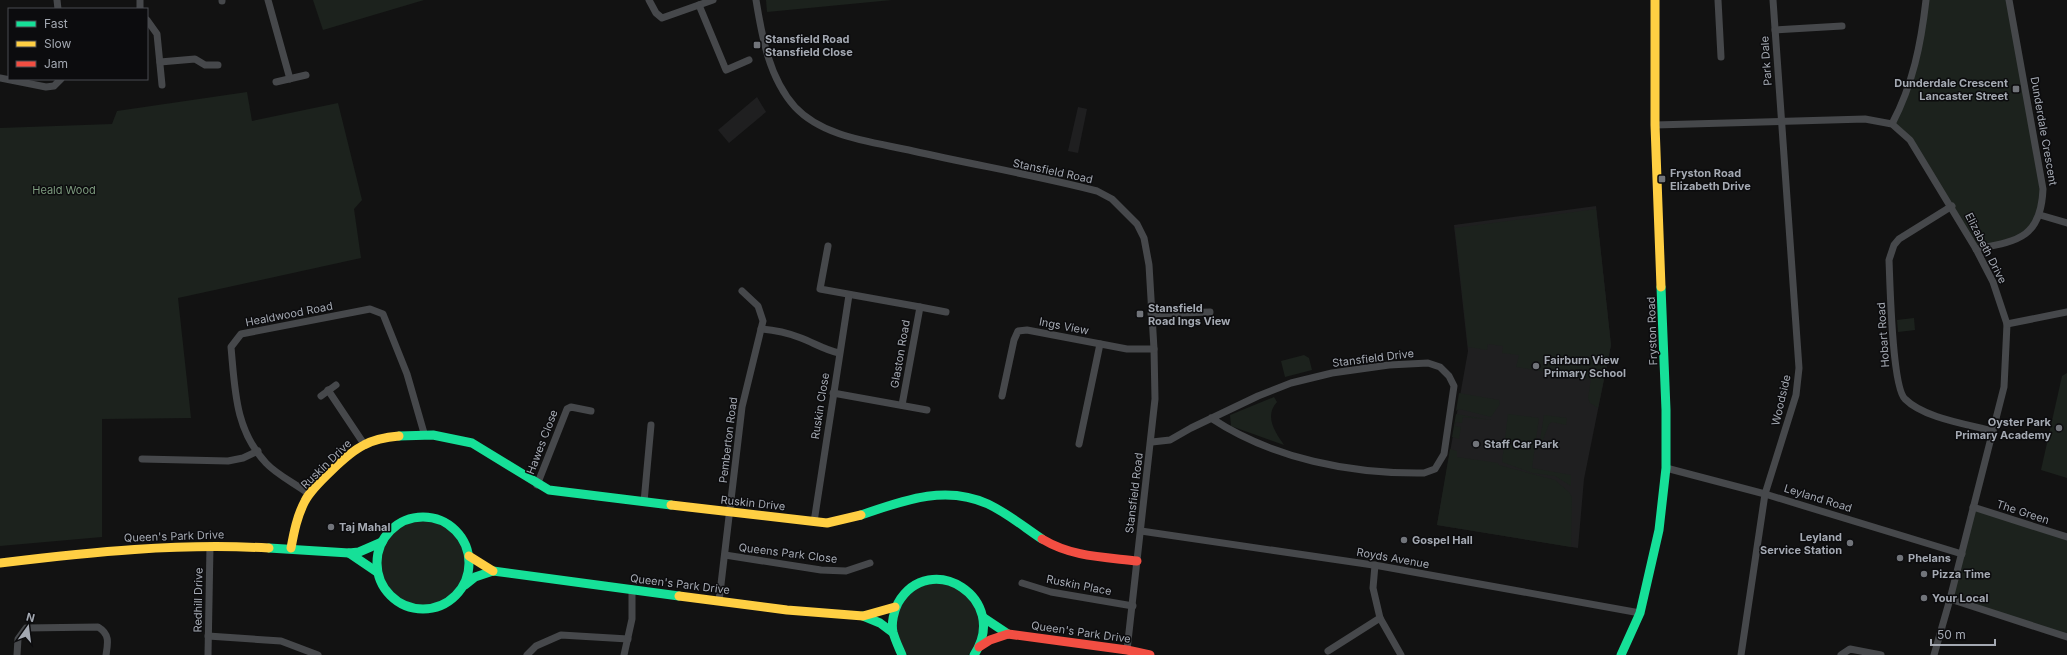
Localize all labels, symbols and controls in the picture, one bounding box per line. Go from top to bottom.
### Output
legend [8,8,148,80]
text: Fast [44,16,68,31]
place label: Stansfield Road Stansfield Close [765,32,853,59]
text: Slow [44,36,72,51]
street label: Park Dale [1757,36,1775,86]
marker: Stansfield Road Stansfield Close [752,40,762,50]
text: Jam [44,56,68,71]
place label: Dunderdale Crescent Lancaster Street [1894,76,2008,103]
street label: Dunderdale Crescent [2028,76,2061,187]
marker: Dunderdale Crescent Lancaster Street [2011,84,2021,94]
street label: Stansfield Road [1012,156,1094,186]
place label: Fryston Road Elizabeth Drive [1670,166,1751,193]
marker: Fryston Road Elizabeth Drive [1657,174,1667,184]
park label: Heald Wood [32,183,96,197]
street label: Elizabeth Drive [1962,210,2010,286]
street label: Fryston Road [1644,296,1660,366]
street label: Healdwood Road [244,299,334,329]
place label: Stansfield Road Ings View [1148,301,1231,328]
street label: Hobart Road [1874,302,1892,368]
marker: Stansfield Road Ings View [1135,309,1145,319]
street label: Ings View [1038,314,1090,338]
street label: Glaston Road [887,319,913,389]
street label: Stansfield Drive [1331,346,1415,370]
place label: Fairburn View Primary School [1544,353,1626,380]
marker: Fairburn View Primary School [1531,361,1541,371]
street label: Ruskin Close [808,372,832,440]
street label: Woodside [1768,373,1794,427]
street label: Pemberton Road [716,396,740,484]
street label: Hawes Close [523,408,561,476]
place label: Oyster Park Primary Academy [1955,415,2052,442]
marker: Oyster Park Primary Academy [2054,423,2064,433]
street label: Ruskin Drive [298,436,354,492]
place label: Staff Car Park [1484,437,1559,451]
marker: Staff Car Park [1471,439,1481,449]
street label: Stansfield Road [1122,452,1146,534]
street label: Leyland Road [1782,481,1854,515]
street label: Ruskin Drive [720,493,786,513]
street label: The Green [1995,497,2051,527]
place label: Taj Mahal [339,520,390,534]
marker: Taj Mahal [326,522,336,532]
street label: Queen's Park Drive [124,527,224,545]
place label: Leyland Service Station [1760,530,1842,557]
place label: Gospel Hall [1412,533,1473,547]
marker: Gospel Hall [1399,535,1409,545]
marker: Leyland Service Station [1845,538,1855,548]
street label: Queens Park Close [738,540,838,566]
street label: Royds Avenue [1356,545,1430,571]
place label: Phelans [1908,551,1951,565]
marker: Phelans [1895,553,1905,563]
street label: Redhill Drive [190,567,206,633]
place label: Pizza Time [1932,567,1991,581]
marker: Pizza Time [1919,569,1929,579]
street label: Queen's Park Drive [629,571,731,597]
street label: Ruskin Place [1045,572,1113,598]
place label: Your Local [1932,591,1988,605]
marker: Your Local [1919,593,1929,603]
north arrow [8,607,48,647]
text: N [25,609,36,625]
street label: Queen's Park Drive [1030,618,1132,646]
scale bar [1931,621,1995,647]
text: 50 m [1937,627,1966,642]

